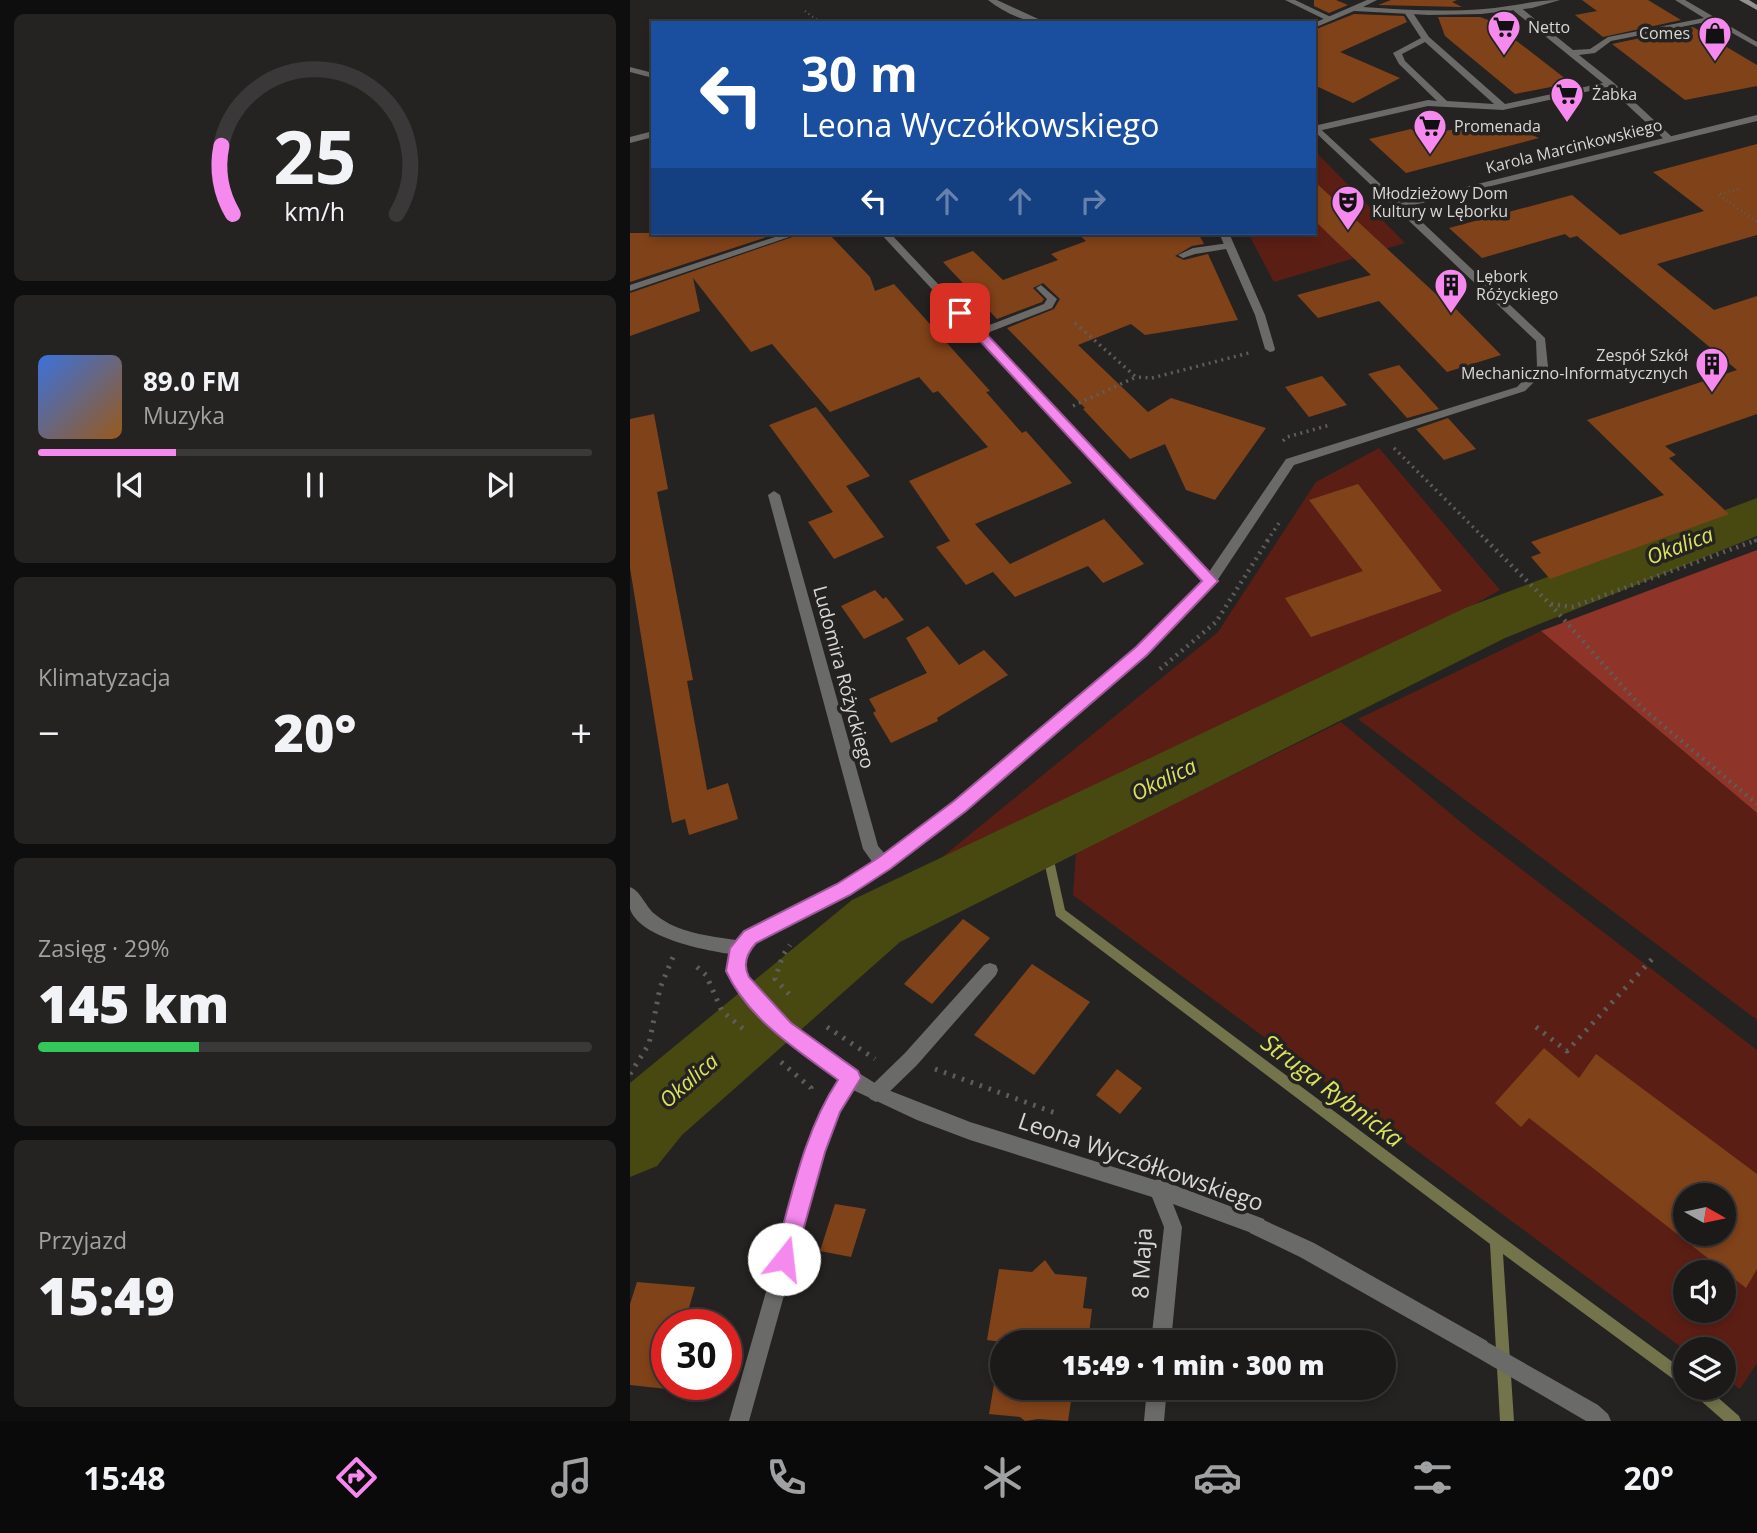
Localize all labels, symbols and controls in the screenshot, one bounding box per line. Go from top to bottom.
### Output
supermarket icon: Netto [1485,8,1523,57]
shop icon: Comes [1696,14,1734,63]
place label: Netto [1528,16,1570,38]
place label: Comes [1639,22,1690,44]
text: 30 m [801,40,918,106]
icon: left [686,49,777,140]
supermarket icon: Żabka [1548,75,1586,124]
place label: Żabka [1592,83,1637,105]
text: Leona Wyczółkowskiego [801,103,1159,146]
text: 25 [273,106,357,205]
supermarket icon: Promenada [1411,107,1449,156]
street label: Karola Marcinkowskiego [1483,113,1665,179]
place label: Promenada [1454,115,1541,137]
icon: left [855,182,893,220]
icon: ahead [928,182,966,220]
icon: ahead [1001,182,1039,220]
icon: right [1074,182,1112,220]
place label: Młodzieżowy Dom Kultury w Lęborku [1372,182,1508,222]
theatre icon: Młodzieżowy Dom Kultury w Lęborku [1329,183,1367,232]
text: km/h [285,194,345,228]
place label: Lębork Różyckiego [1476,265,1558,305]
building icon: Lębork Różyckiego [1432,266,1470,315]
pin [930,283,990,343]
icon: arrive [941,294,979,332]
place label: Zespół Szkół Mechaniczno-Informatycznych [1461,344,1689,384]
building icon: Zespół Szkół Mechaniczno-Informatycznych [1693,345,1731,394]
text: 89.0 FM [143,363,241,399]
text: Muzyka [143,399,225,431]
icon: previous [111,466,149,504]
icon: pause [296,466,334,504]
icon: next [481,466,519,504]
water label: Okalica [1642,520,1717,571]
street label: Ludomira Różyckiego [807,583,881,771]
text: Klimatyzacja [38,661,171,693]
text: 20° [274,696,356,767]
text: − [38,706,60,758]
text: + [570,706,592,758]
water label: Okalica [1126,751,1201,807]
text: Zasięg · 29% [38,932,169,964]
text: 145 km [38,967,229,1038]
water label: Struga Rybnicka [1255,1025,1411,1154]
water label: Okalica [653,1047,724,1114]
street label: Leona Wyczółkowskiego [1014,1104,1268,1218]
north arrow [1673,1183,1736,1246]
map controls [1673,1183,1736,1400]
position arrow [747,1222,821,1296]
text: Przyjazd [38,1224,127,1256]
street label: 8 Maja [1123,1227,1159,1299]
text: 15:49 [38,1259,175,1330]
button: sound [1673,1260,1736,1323]
speed limit sign: 30 [651,1309,742,1400]
button: layers [1673,1337,1736,1400]
text: 15:49 · 1 min · 300 m [1062,1347,1324,1383]
icon: directions [332,1453,381,1502]
icon: music [547,1453,596,1502]
icon: phone [762,1453,811,1502]
icon: climate [978,1453,1027,1502]
icon: car [1193,1453,1242,1502]
icon: filters [1408,1453,1457,1502]
text: 15:48 [83,1456,165,1499]
text: 20° [1624,1456,1674,1499]

